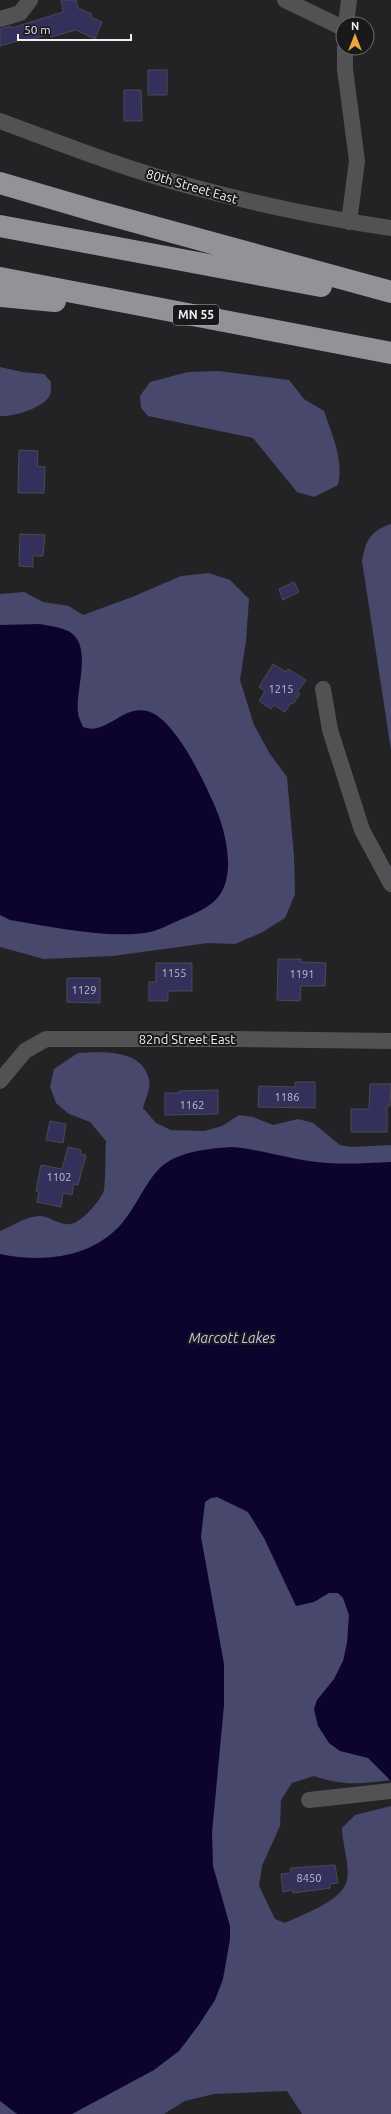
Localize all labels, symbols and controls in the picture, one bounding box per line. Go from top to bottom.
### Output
scale bar [18,16,131,42]
north arrow [335,16,375,56]
text: N [351,20,359,32]
text: 50 m [24,23,51,36]
street label: 80th Street East [145,166,239,206]
road number: MN 55 [173,305,219,325]
house number: 1215 [269,683,293,695]
house number: 1155 [162,967,186,979]
house number: 1191 [290,968,314,980]
house number: 1129 [72,984,96,996]
street label: 82nd Street East [139,1032,235,1046]
house number: 1186 [275,1091,299,1103]
house number: 1162 [180,1099,204,1111]
house number: 1102 [47,1171,71,1183]
water label: Marcott Lakes [189,1330,275,1346]
house number: 8450 [297,1872,321,1884]

